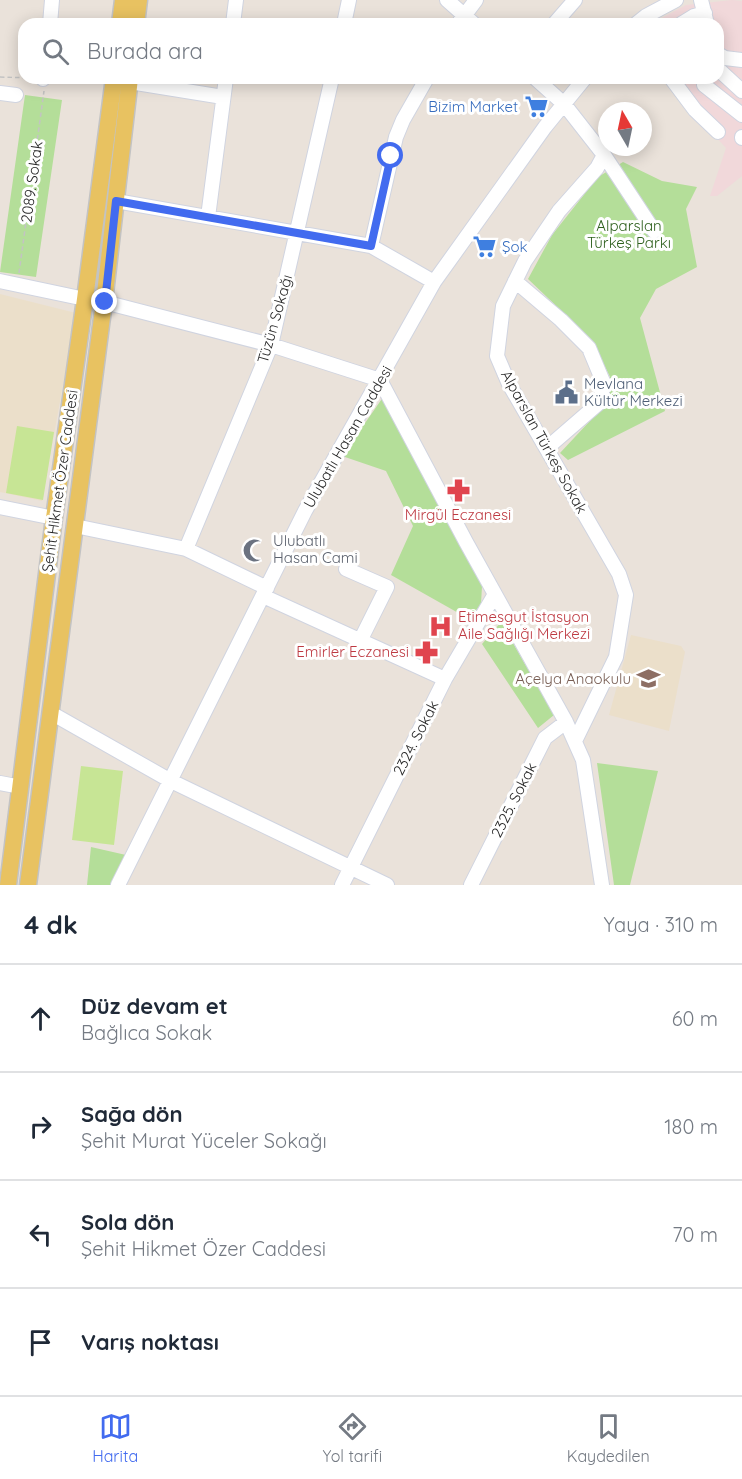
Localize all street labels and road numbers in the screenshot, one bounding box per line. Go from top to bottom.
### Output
street label: 2089. Sokak [16,140,47,224]
street label: Tüzün Sokağı [253,272,296,365]
street label: Ulubatlı Hasan Caddesi [299,362,396,511]
street label: Alparslan Türkeş Sokak [497,367,592,517]
street label: Şehit Hikmet Özer Caddesi [37,389,82,573]
street label: 2324. Sokak [389,697,443,778]
street label: 2325. Sokak [487,759,541,840]

